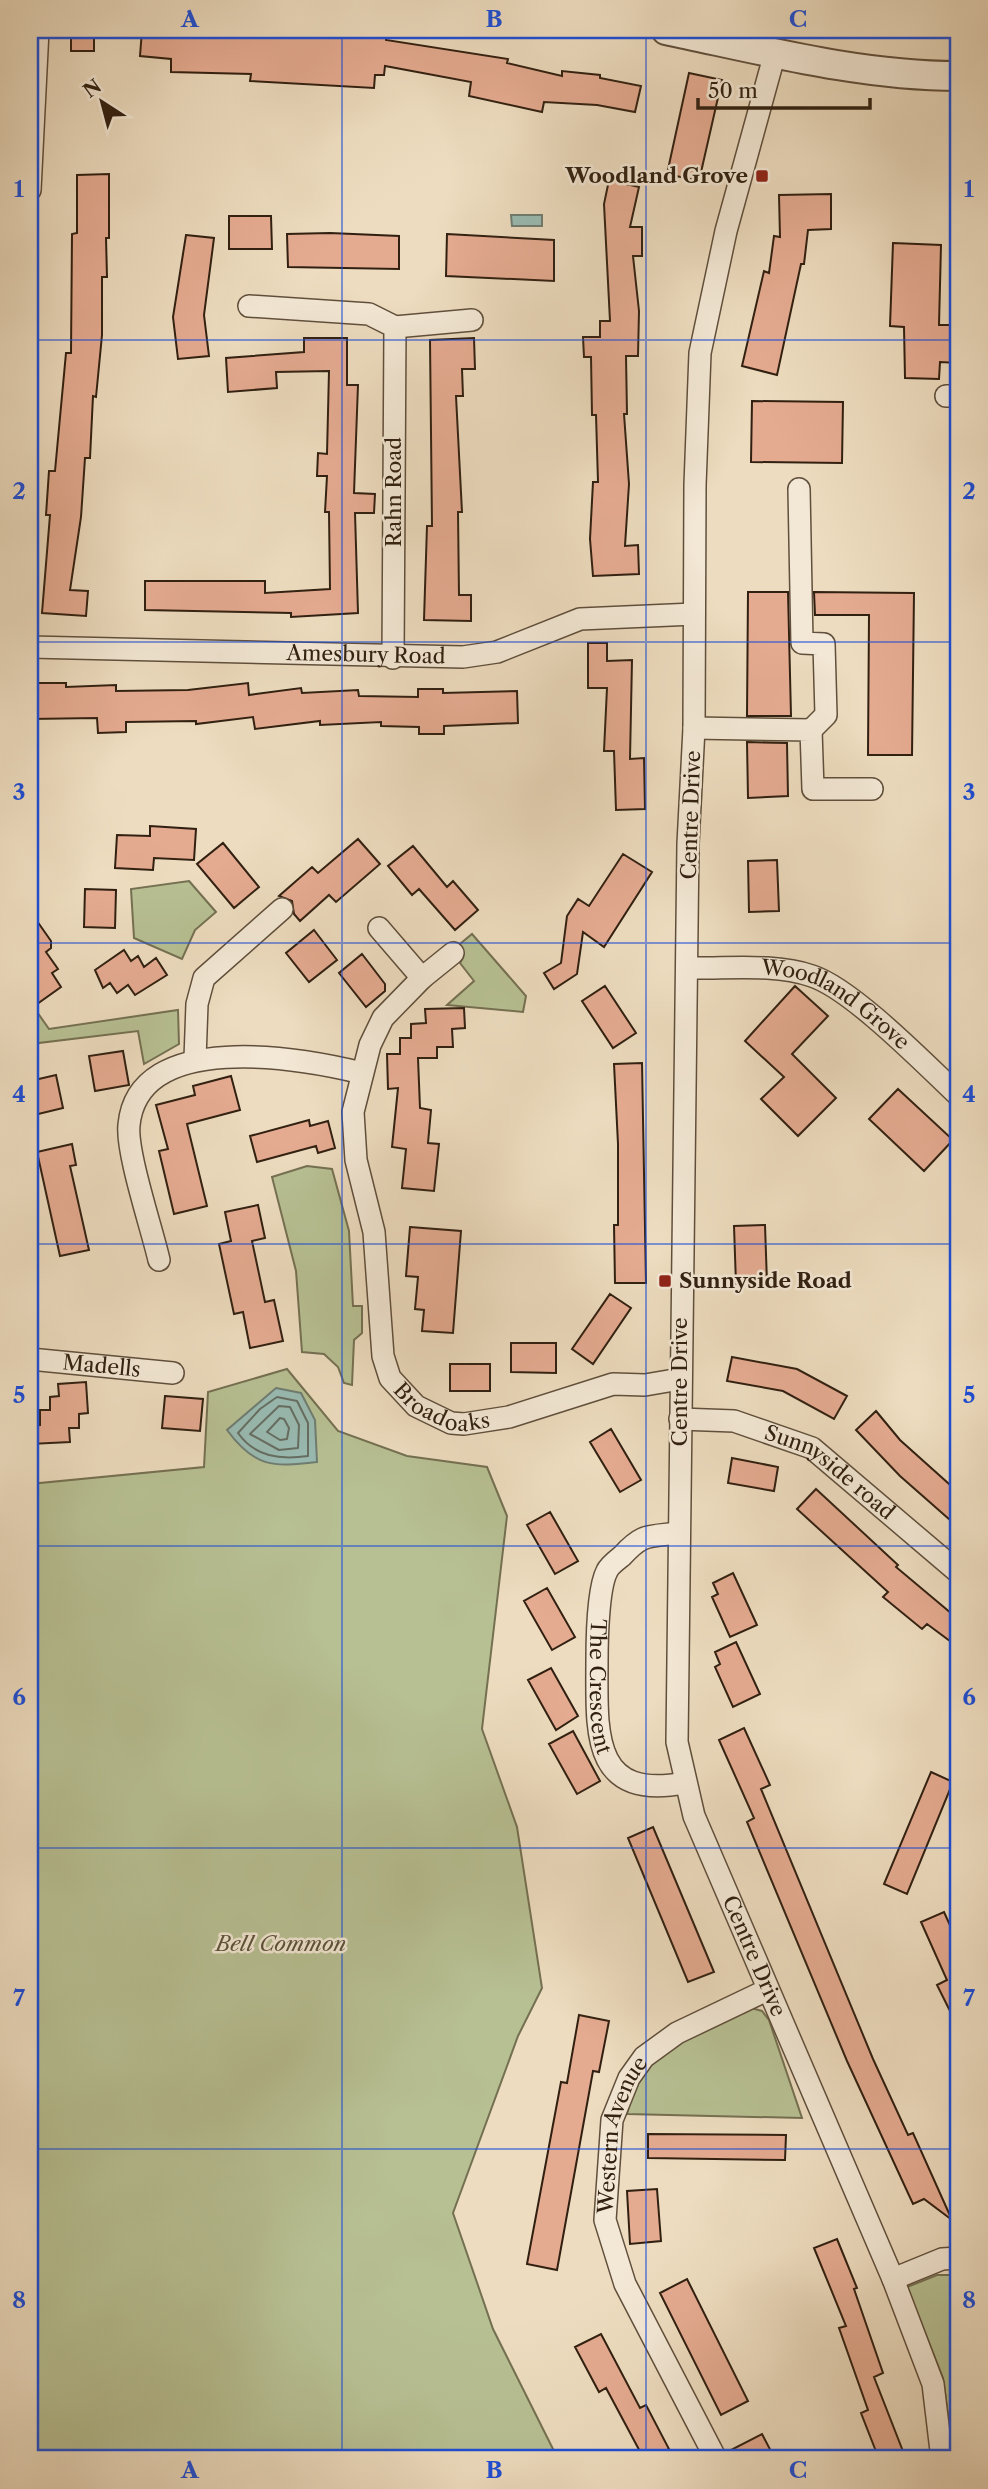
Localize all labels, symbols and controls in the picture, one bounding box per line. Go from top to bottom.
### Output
text: A [180,5,200,33]
text: B [485,5,503,33]
text: C [789,5,807,33]
north arrow [66,66,136,136]
scale bar [698,66,869,110]
text: N [79,74,106,103]
text: 50 m [708,78,758,103]
place label: Woodland Grove [564,163,748,188]
marker: Woodland Grove [754,168,770,184]
text: 1 [14,175,25,203]
text: 1 [964,175,975,203]
street label: Rahn Road [381,437,406,547]
text: 2 [12,477,26,505]
text: 2 [962,477,976,505]
street label: Amesbury Road [285,640,446,669]
street label: Centre Drive [676,750,705,880]
text: 3 [13,778,26,806]
text: 3 [963,778,976,806]
street label: Woodland Grove [760,955,915,1054]
text: 4 [12,1080,26,1108]
text: 4 [962,1080,976,1108]
place label: Sunnyside Road [679,1268,852,1293]
marker: Sunnyside Road [657,1273,673,1289]
street label: Centre Drive [667,1317,692,1447]
street label: Madells [62,1349,142,1382]
street label: Broadoaks [389,1377,491,1436]
text: 5 [13,1381,25,1409]
text: 5 [963,1381,975,1409]
street label: Sunnyside road [761,1420,900,1525]
street label: The Crescent [585,1618,617,1758]
text: 6 [12,1683,26,1711]
text: 6 [962,1683,976,1711]
street label: Centre Drive [718,1892,792,2020]
park label: Bell Common [214,1931,346,1956]
text: 7 [13,1984,25,2012]
text: 7 [963,1984,975,2012]
street label: Western Avenue [592,2051,652,2215]
text: 8 [12,2286,26,2314]
text: 8 [962,2286,976,2314]
text: A [180,2456,200,2484]
text: B [485,2456,503,2484]
text: C [789,2456,807,2484]

